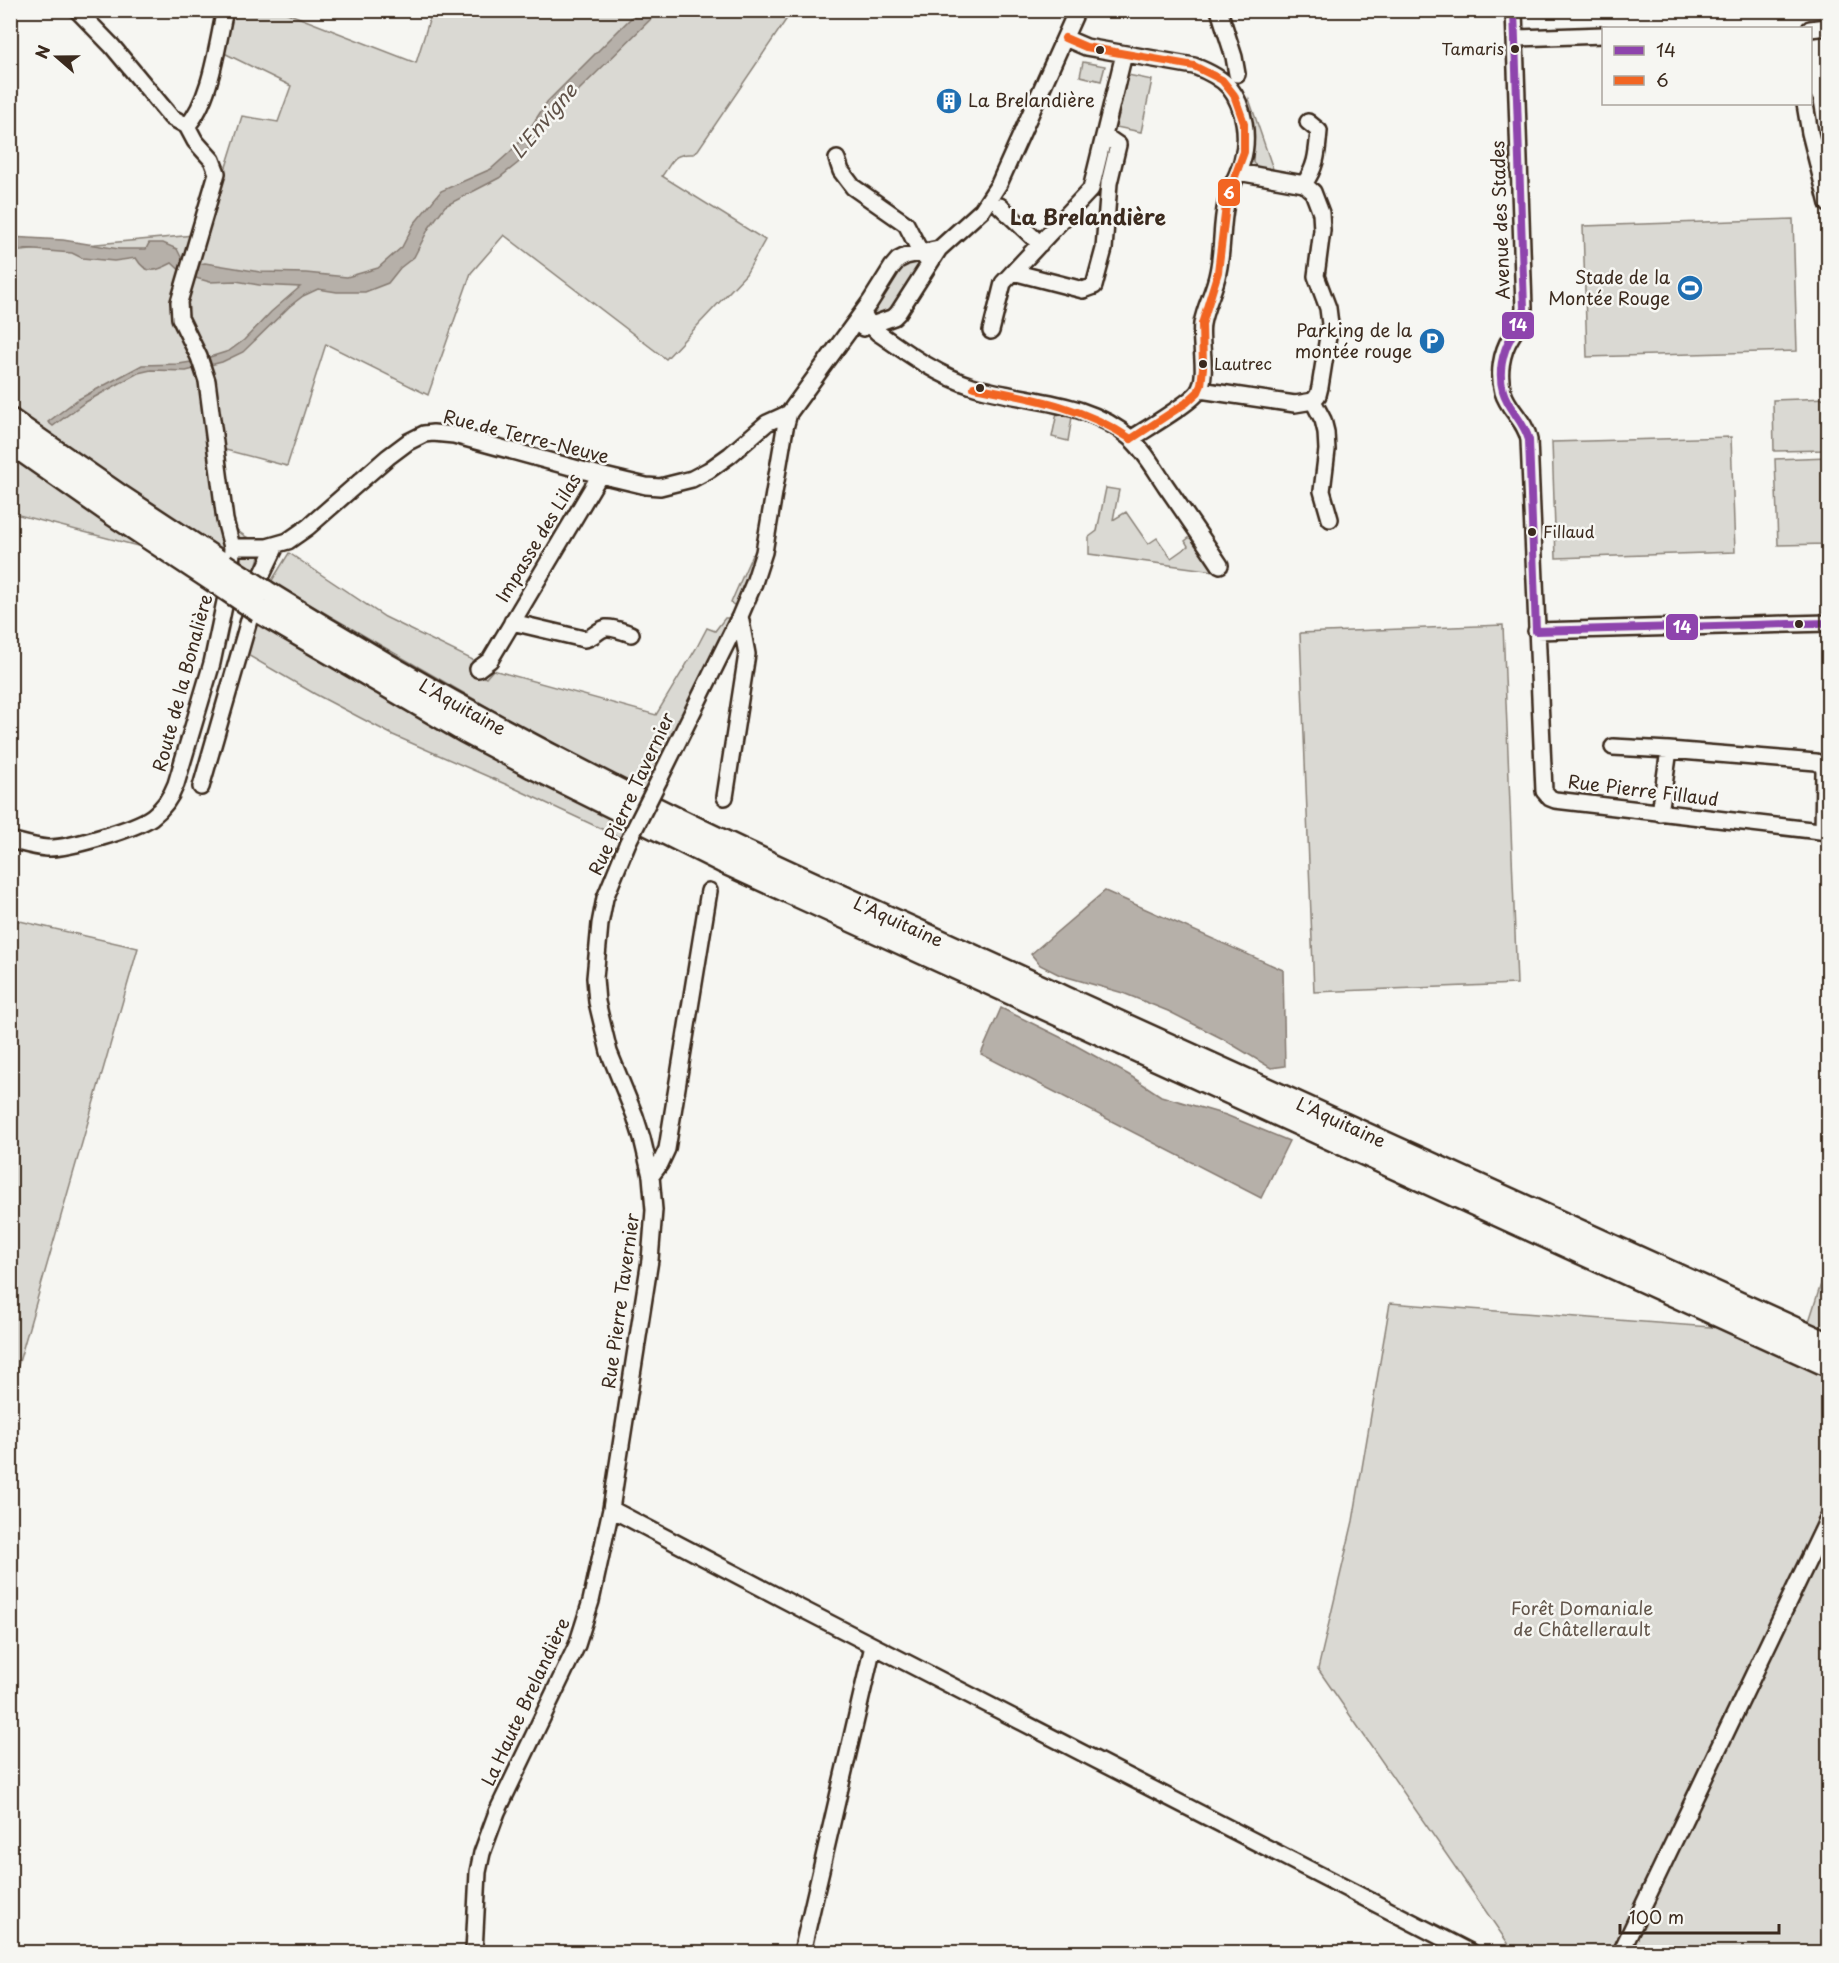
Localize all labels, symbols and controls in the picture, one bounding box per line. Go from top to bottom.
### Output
north arrow [27,27,87,87]
legend [1602,27,1812,105]
place label: Tamaris [1442,36,1504,60]
text: 14 [1656,36,1676,63]
text: N [29,41,55,62]
marker: Tamaris [1509,43,1521,55]
unlabelled marker [1094,44,1106,56]
text: 6 [1656,66,1669,93]
water label: L'Envigne [503,76,584,165]
building icon: La Brelandière [934,86,964,116]
place label: La Brelandière [968,86,1095,113]
street label: Avenue des Stades [1483,140,1516,300]
line badge: 6 [1217,178,1241,207]
text: 6 [1223,180,1235,204]
district label: La Brelandière [1010,200,1166,232]
place label: Stade de la Montée Rouge [1548,263,1671,311]
sports icon: Stade de la Montée Rouge [1675,273,1705,303]
line badge: 14 [1501,311,1535,340]
text: 14 [1509,312,1527,336]
place label: Parking de la montée rouge [1295,316,1413,364]
parking icon: Parking de la montée rouge [1417,326,1447,356]
place label: Lautrec [1214,351,1272,375]
marker: Lautrec [1197,358,1209,370]
unlabelled marker [974,382,986,394]
street label: Rue de Terre-Neuve [441,402,612,469]
street label: Impasse des Lilas [489,468,587,607]
place label: Fillaud [1543,519,1595,543]
marker: Fillaud [1526,526,1538,538]
street label: Route de la Bonalière [145,591,218,774]
line badge: 14 [1665,613,1699,641]
text: 14 [1673,614,1691,638]
unlabelled marker [1793,618,1805,630]
street label: L'Aquitaine [414,671,511,741]
street label: Rue Pierre Tavernier [581,707,681,879]
street label: Rue Pierre Fillaud [1566,767,1720,812]
street label: L'Aquitaine [849,889,948,953]
street label: L'Aquitaine [1292,1089,1391,1154]
street label: Rue Pierre Tavernier [594,1211,645,1390]
park label: Forêt Domaniale de Châtellerault [1511,1594,1653,1642]
street label: La Haute Brelandière [474,1613,576,1790]
scale bar [1620,1897,1779,1935]
text: 100 m [1629,1903,1684,1930]

